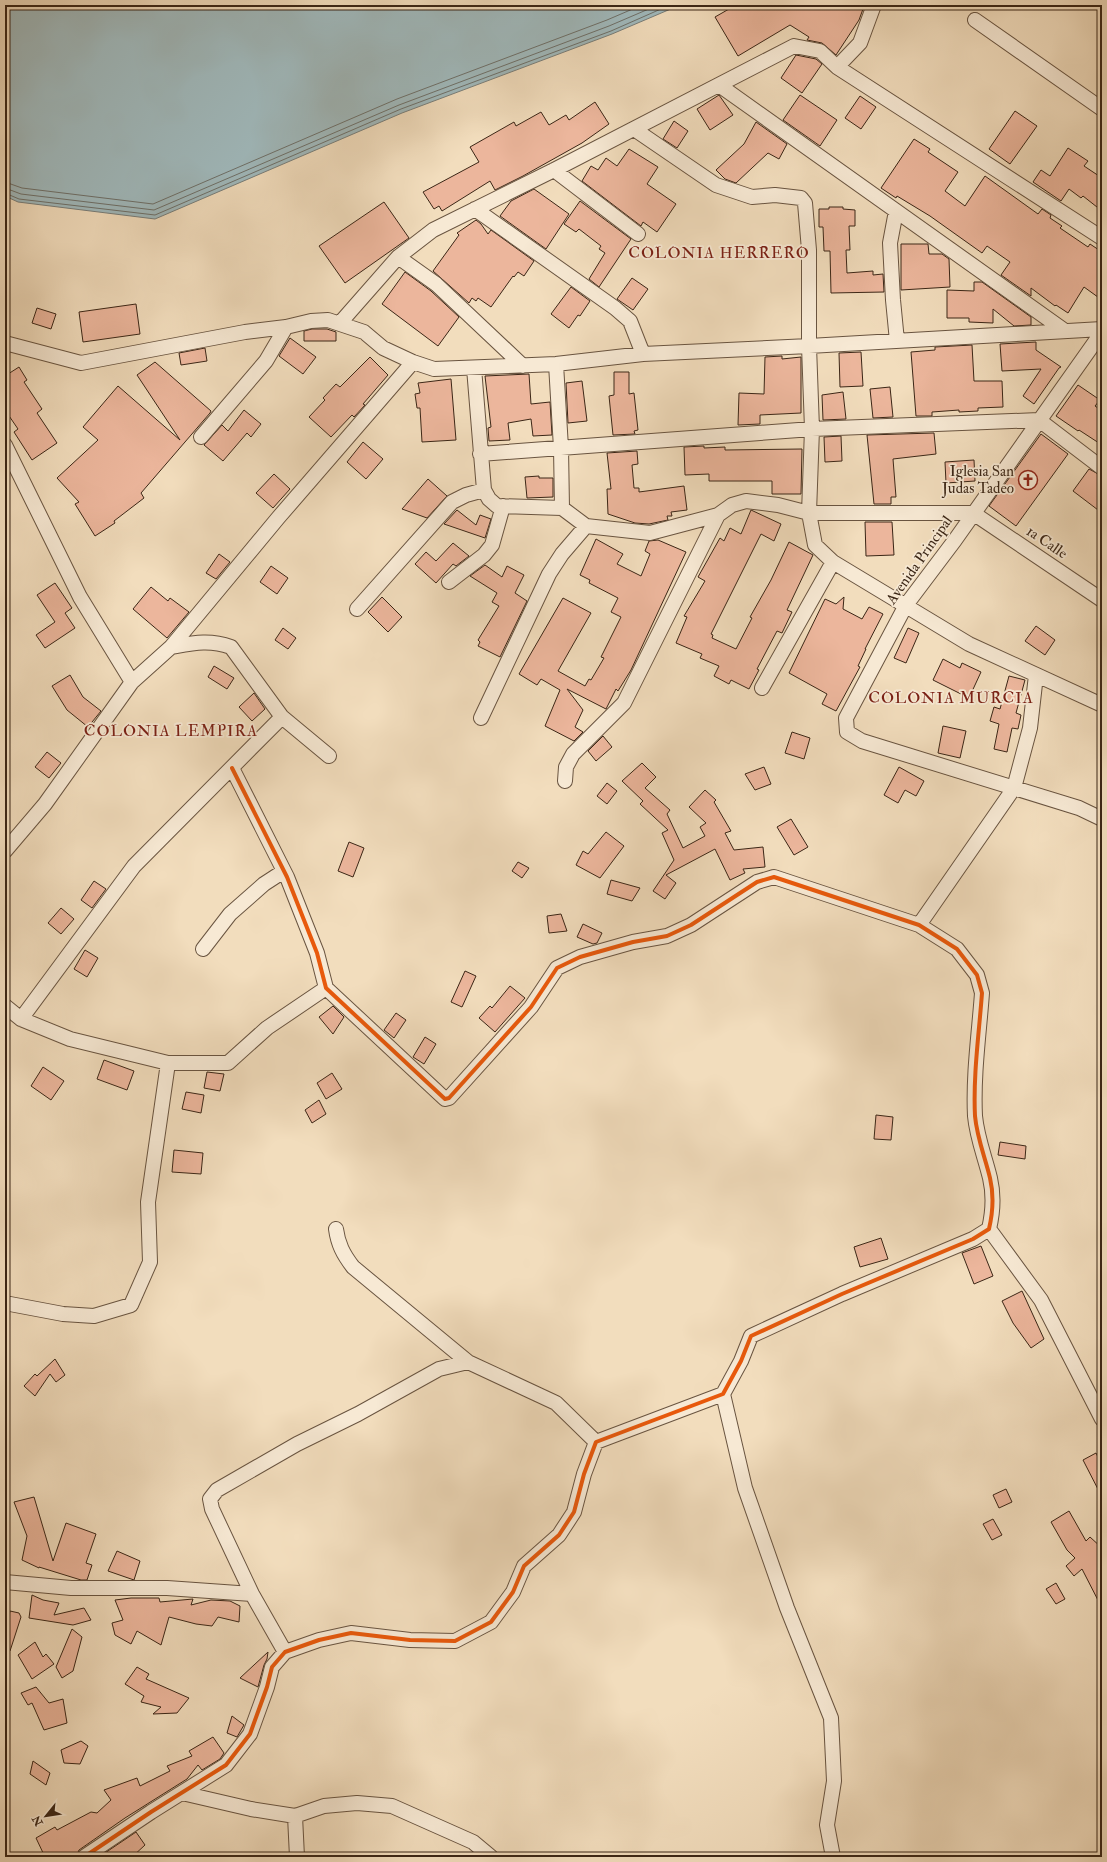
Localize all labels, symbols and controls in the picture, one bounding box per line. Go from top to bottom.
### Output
district label: COLONIA HERRERO [628,243,810,263]
place label: Iglesia San Judas Tadeo [941,462,1014,499]
church icon: Iglesia San Judas Tadeo [1017,469,1039,491]
street label: Avenida Principal [881,512,958,610]
street label: 1a Calle [1022,522,1071,563]
district label: COLONIA MURCIA [868,688,1034,708]
district label: COLONIA LEMPIRA [84,721,258,741]
north arrow [26,1796,66,1836]
text: N [29,1812,46,1829]

